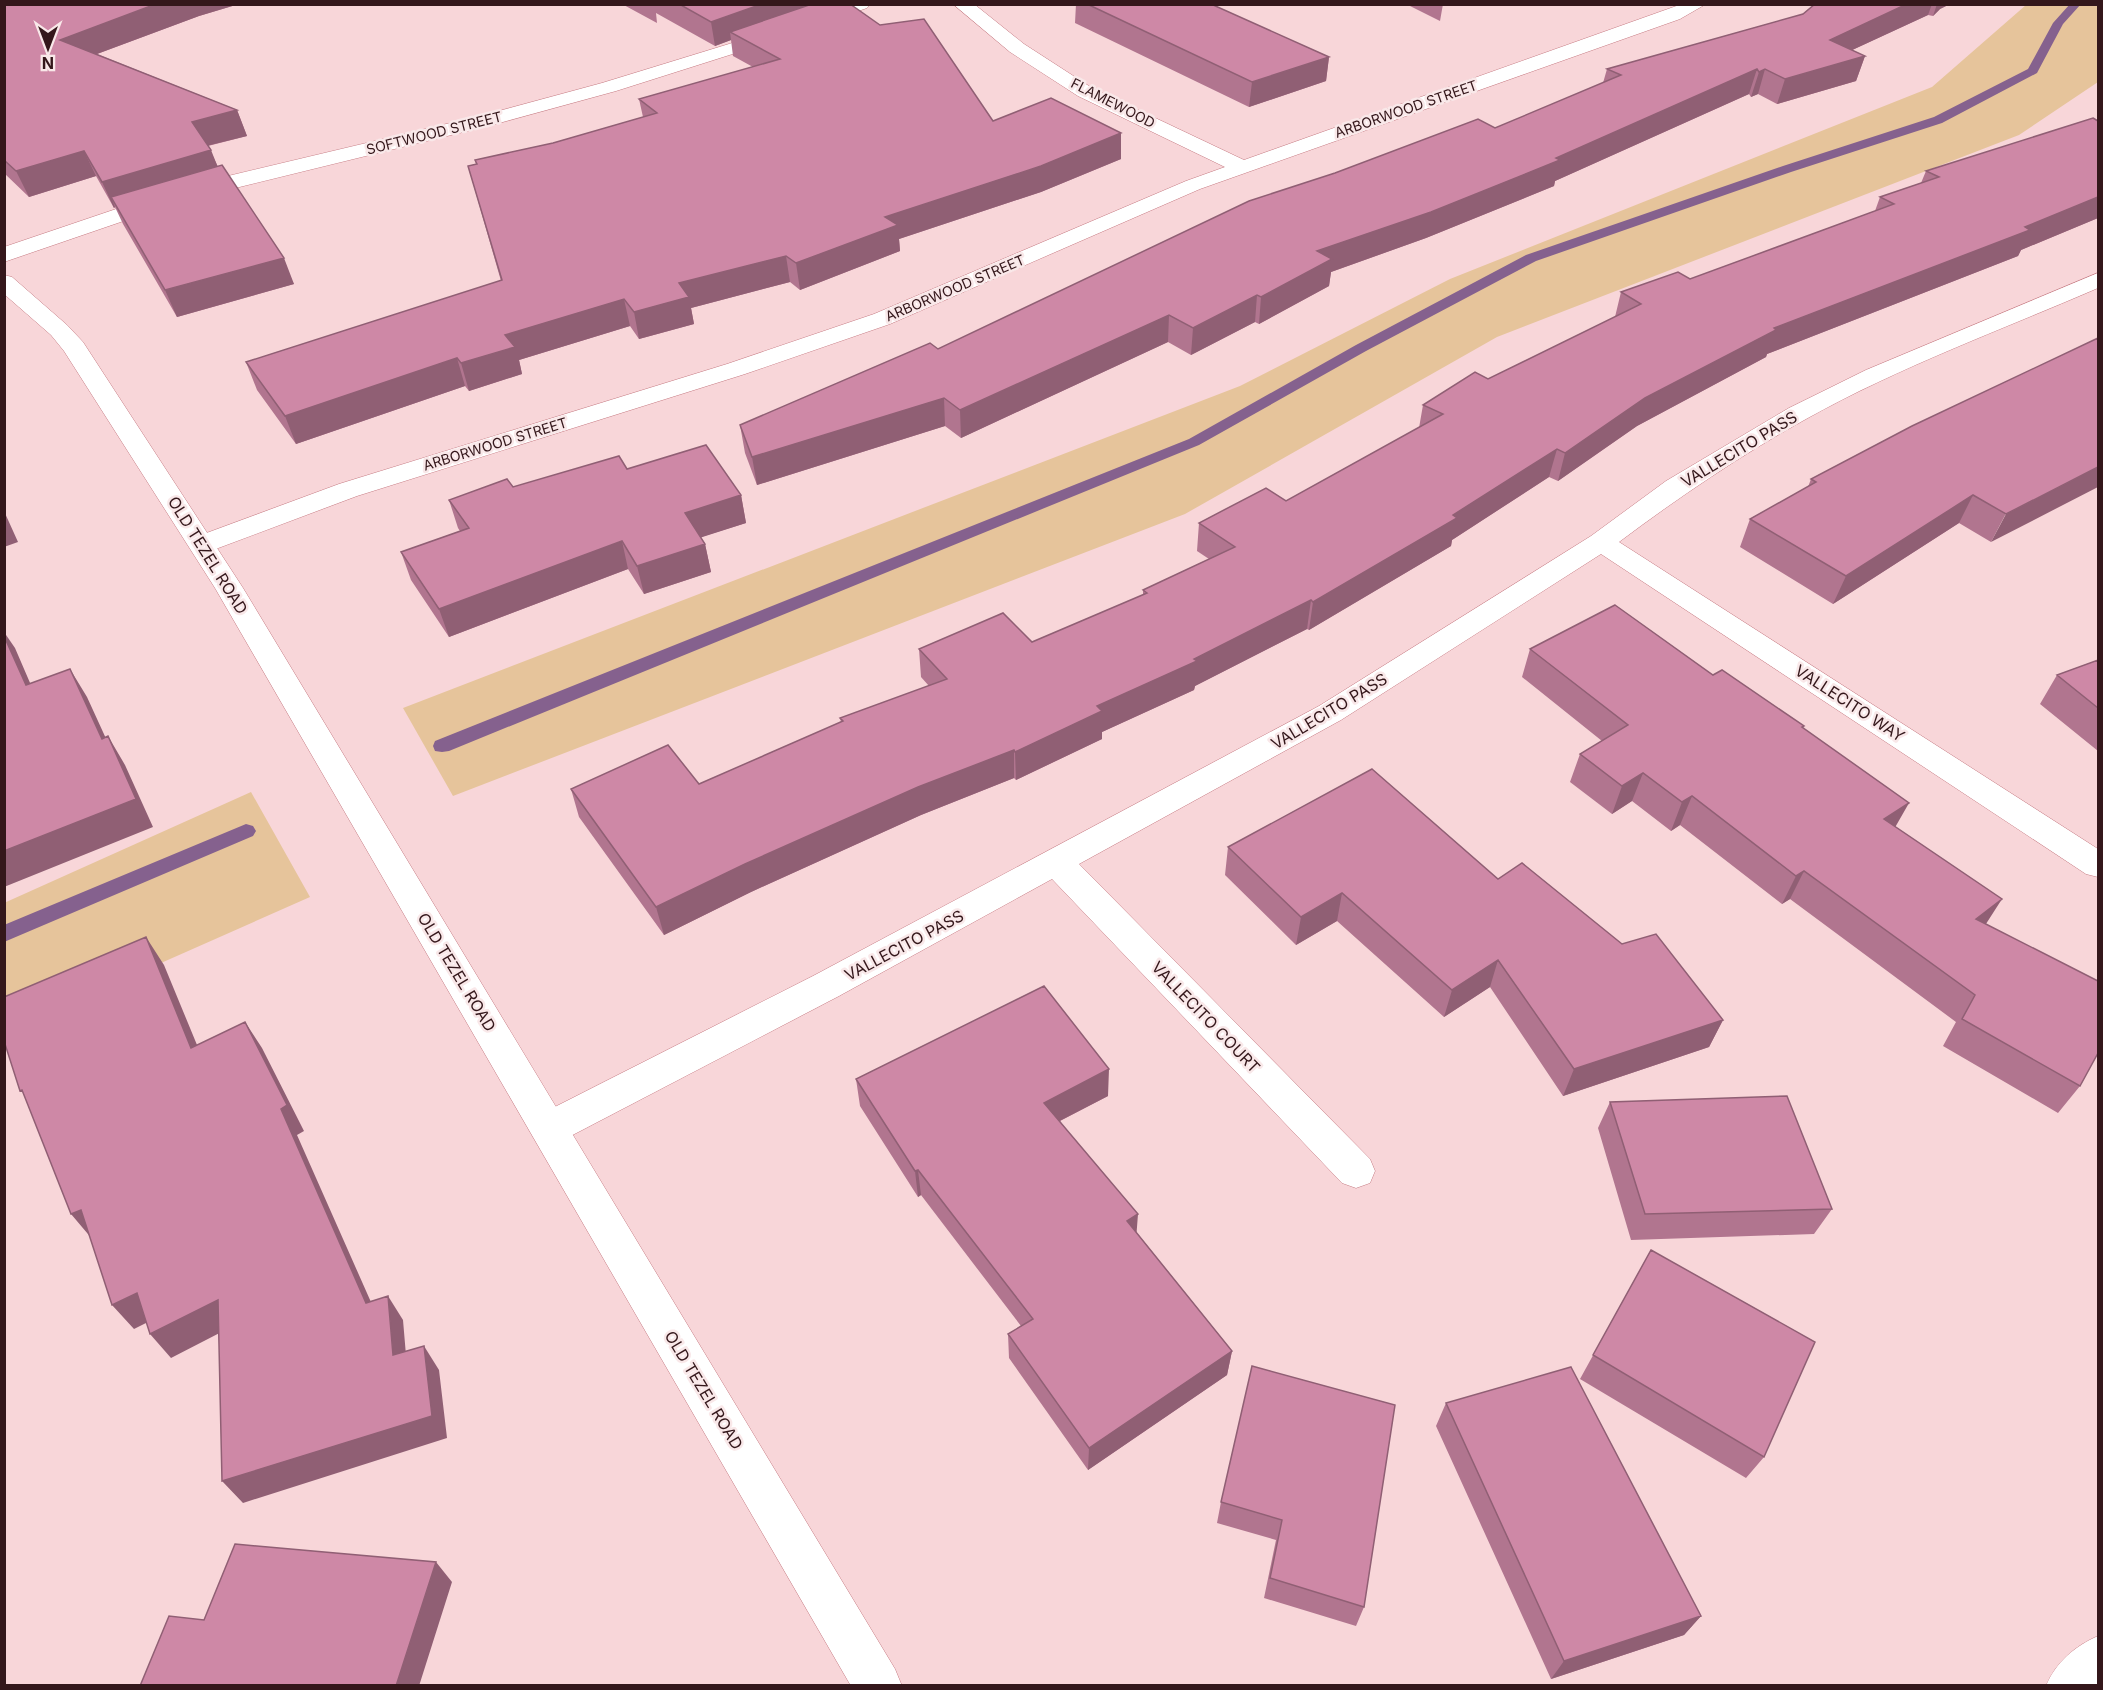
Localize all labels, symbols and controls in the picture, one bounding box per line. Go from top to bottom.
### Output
north arrow [18,18,78,78]
text: N [42,53,54,73]
street label: FLAMEWOOD [1068,74,1158,131]
street label: ARBORWOOD STREET [1332,76,1479,141]
street label: SOFTWOOD STREET [364,107,503,158]
street label: ARBORWOOD STREET [883,250,1027,325]
street label: VALLECITO PASS [1677,406,1801,492]
street label: ARBORWOOD STREET [421,414,569,474]
street label: OLD TEZEL ROAD [164,492,252,618]
street label: VALLECITO WAY [1791,660,1909,746]
street label: VALLECITO PASS [1267,668,1391,754]
street label: VALLECITO PASS [841,905,967,985]
street label: OLD TEZEL ROAD [414,909,500,1035]
street label: VALLECITO COURT [1147,957,1265,1077]
street label: OLD TEZEL ROAD [661,1327,747,1453]

